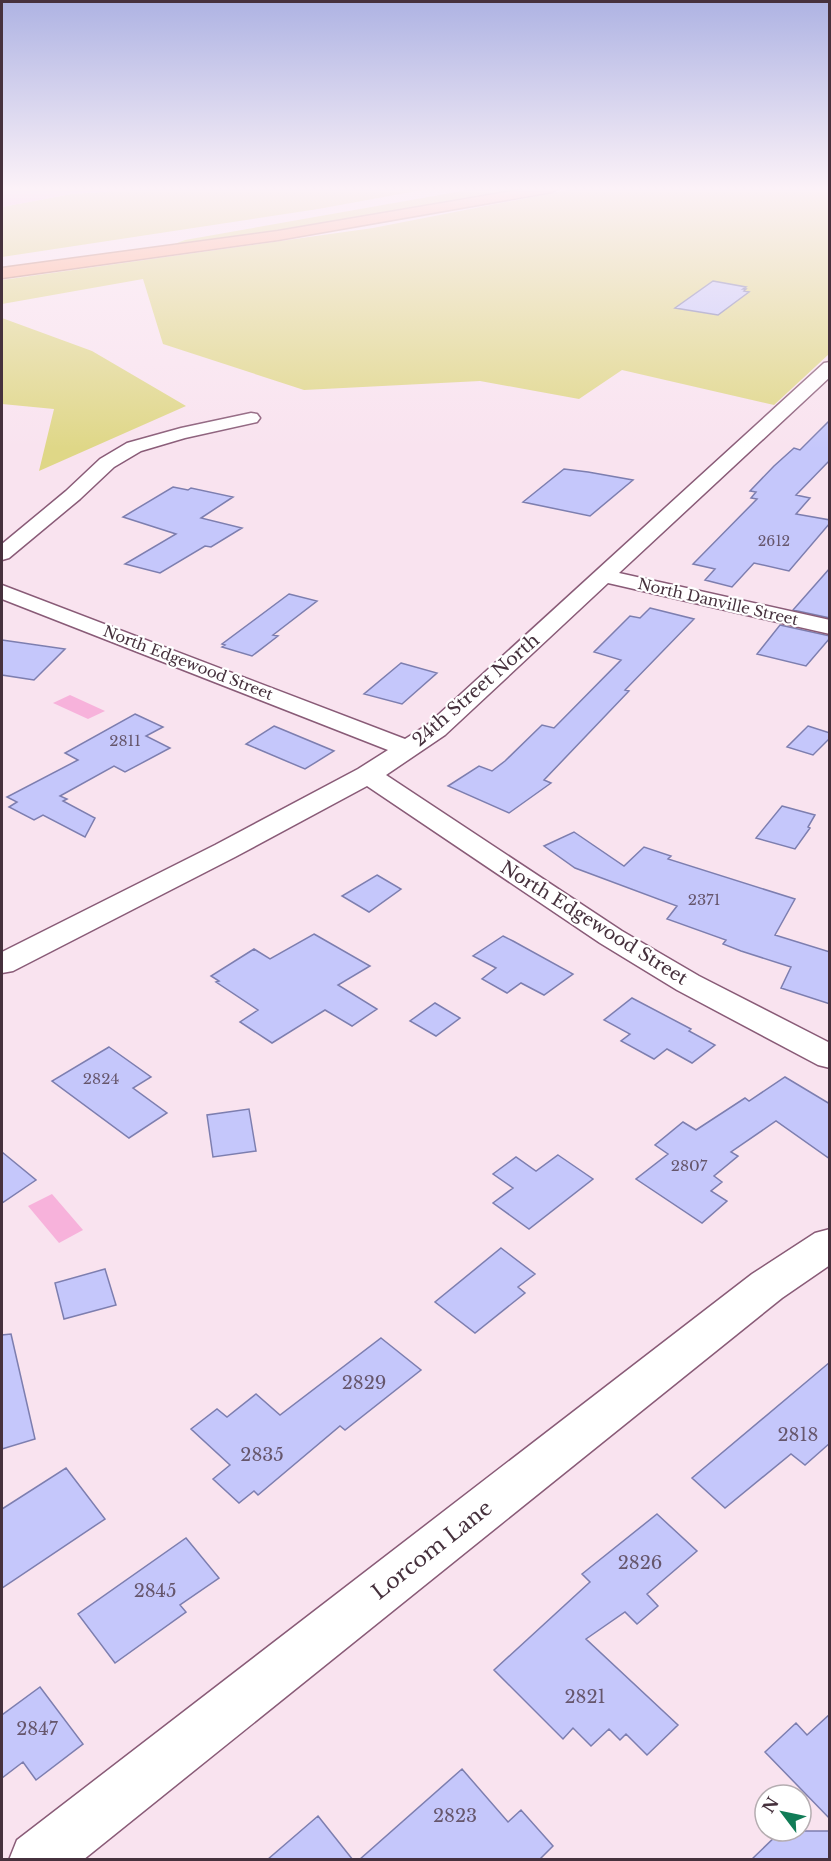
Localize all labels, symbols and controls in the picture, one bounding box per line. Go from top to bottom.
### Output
house number: 2612 [758,532,790,550]
street label: North Danville Street [636,574,800,629]
street label: North Edgewood Street [101,621,276,704]
street label: 24th Street North [408,629,544,751]
house number: 2811 [109,731,141,750]
street label: North Edgewood Street [496,856,692,990]
house number: 2371 [688,890,720,909]
house number: 2824 [83,1069,119,1088]
house number: 2807 [671,1156,708,1175]
house number: 2829 [342,1372,386,1394]
house number: 2818 [778,1424,818,1446]
house number: 2835 [240,1444,284,1466]
street label: Lorcom Lane [367,1495,497,1605]
house number: 2826 [618,1552,662,1574]
house number: 2845 [134,1580,176,1602]
house number: 2821 [564,1686,606,1708]
house number: 2847 [16,1718,59,1740]
north arrow [753,1783,813,1843]
text: N [758,1793,783,1817]
house number: 2823 [433,1805,477,1827]

